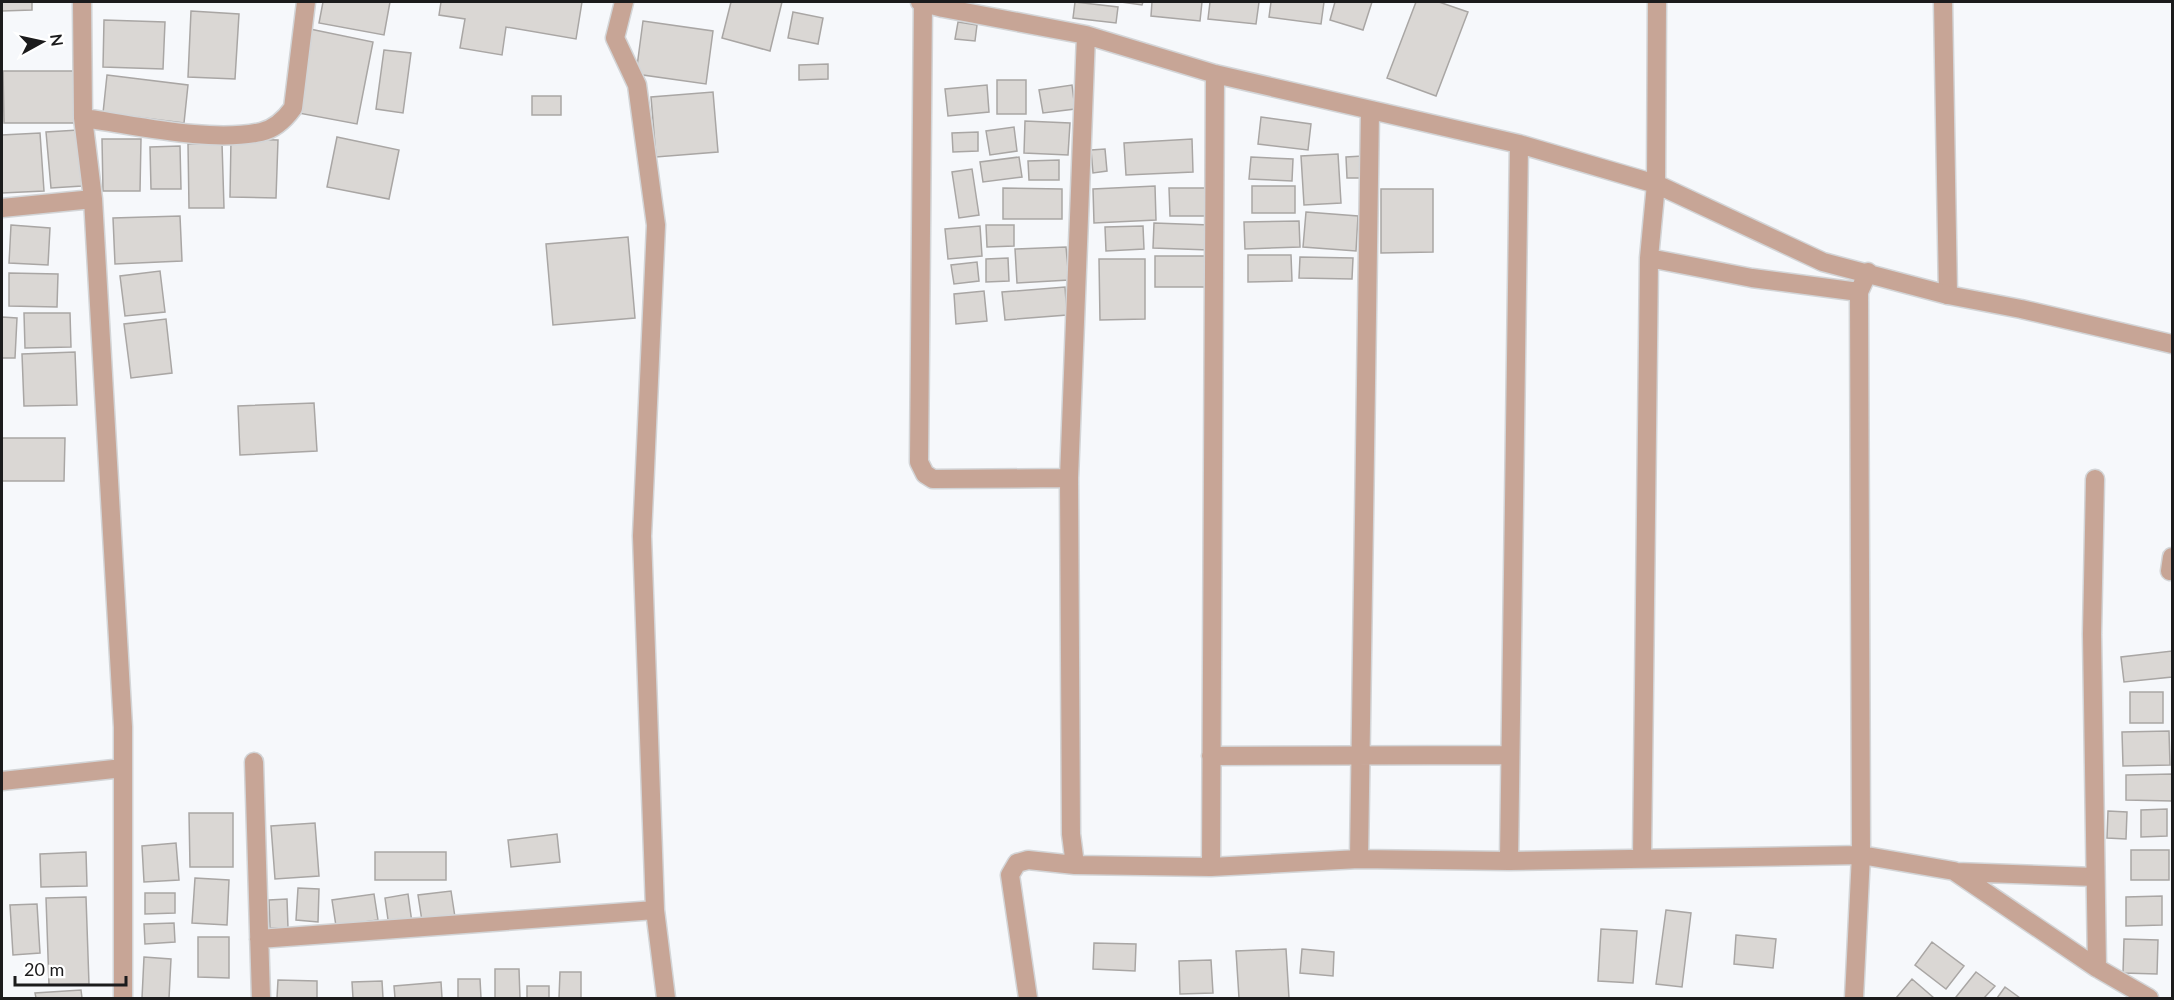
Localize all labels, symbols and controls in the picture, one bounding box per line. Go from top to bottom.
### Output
north arrow [12,12,72,72]
text: N [47,32,68,47]
scale bar [15,949,126,987]
text: 20 m [24,958,64,980]

